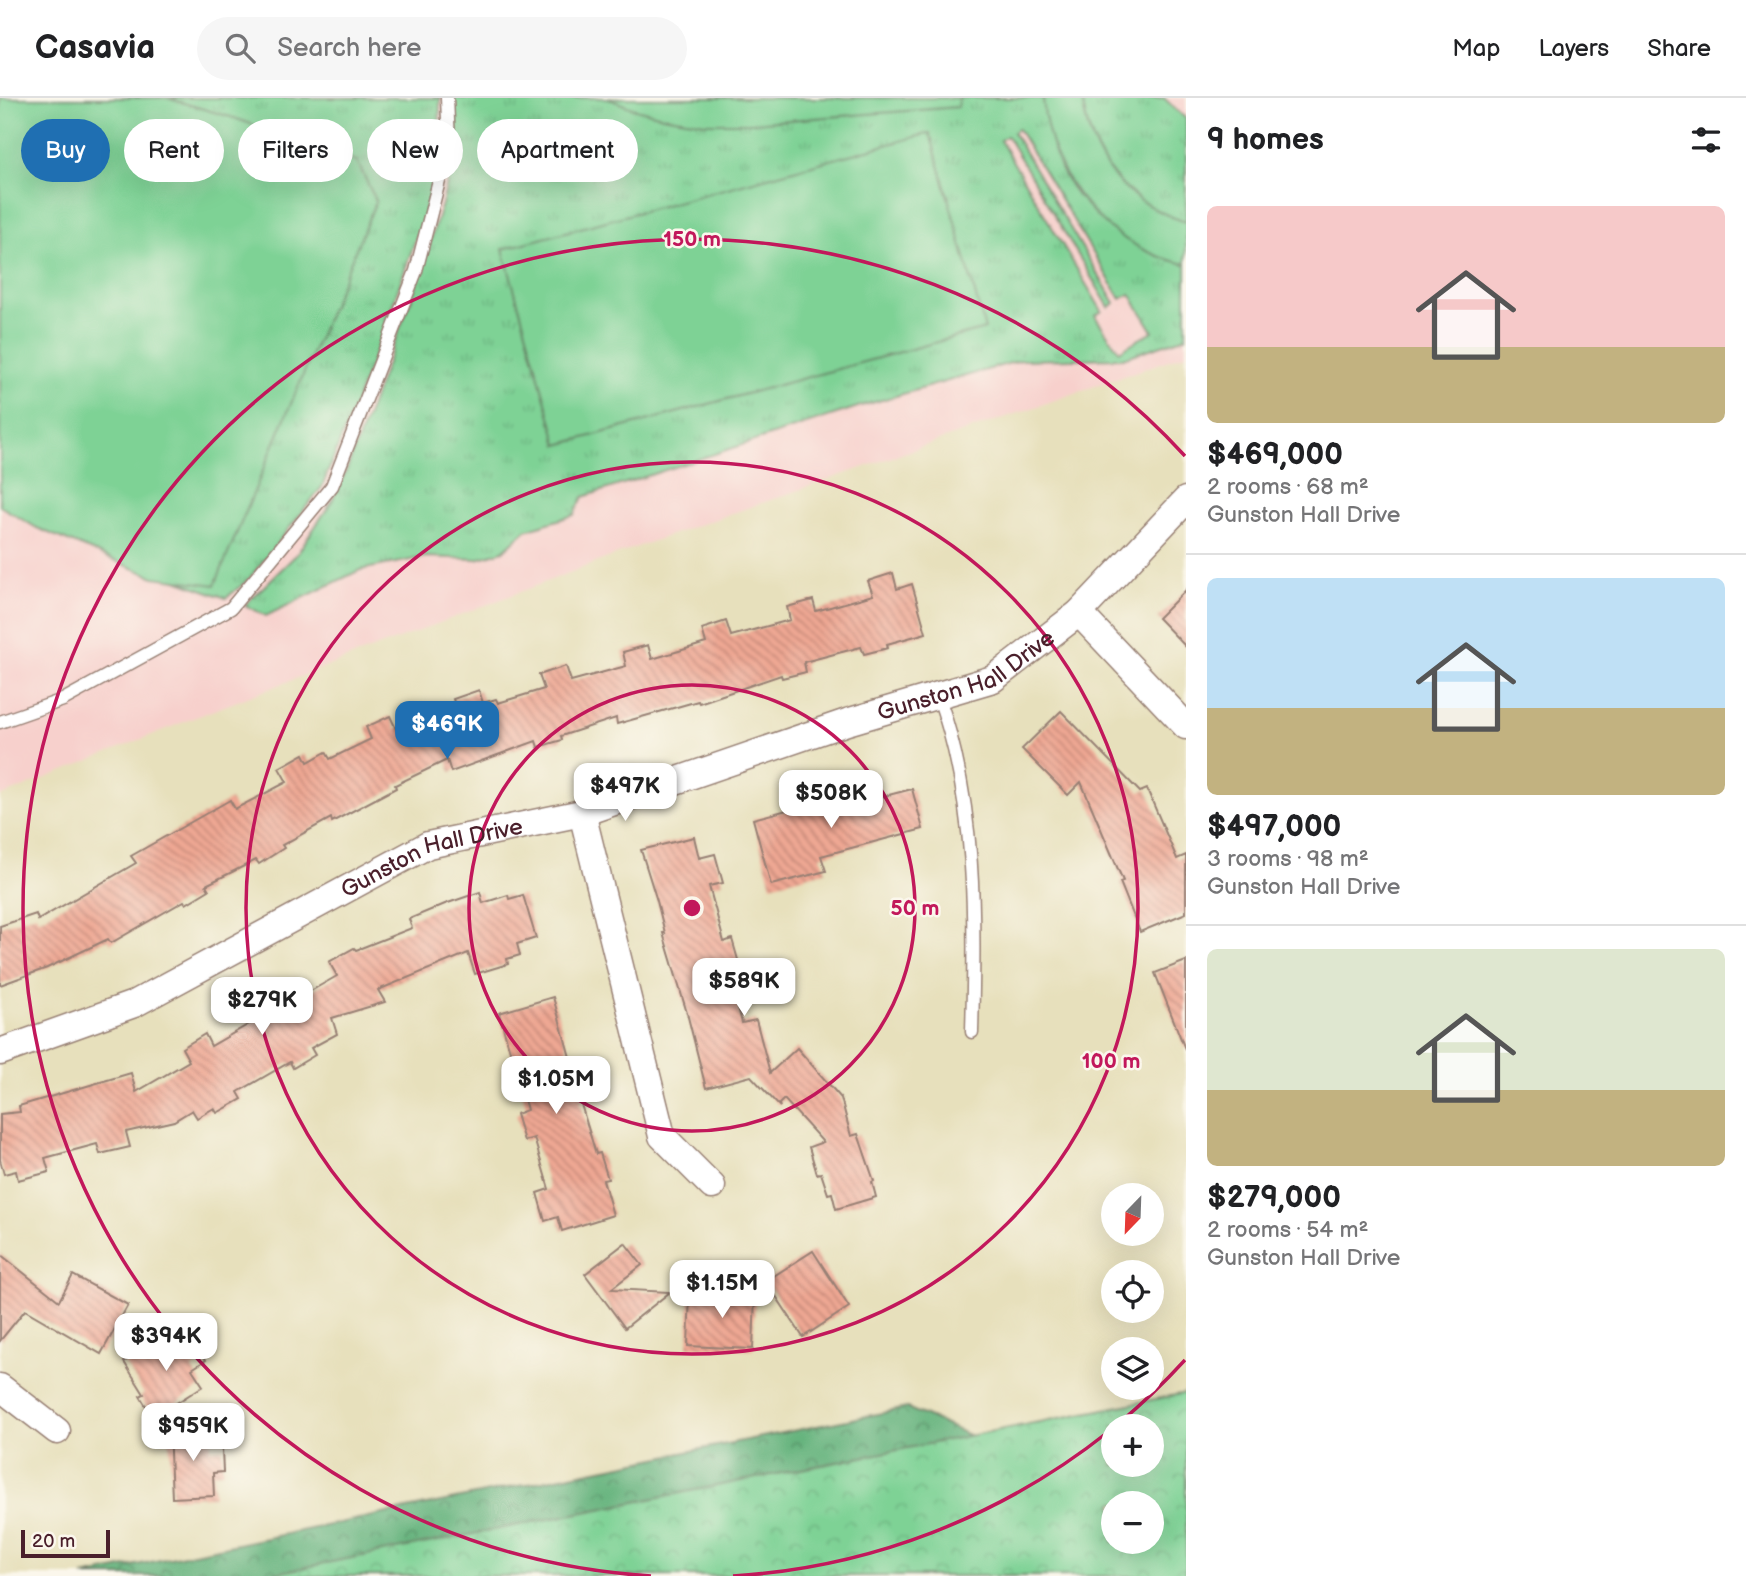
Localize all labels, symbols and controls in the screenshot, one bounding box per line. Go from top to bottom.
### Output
search box [197,17,687,80]
text: Casavia [35,28,155,68]
icon: search [221,29,259,67]
text: Search here [277,33,421,64]
text: Map [1452,34,1500,63]
text: Layers [1538,34,1609,63]
text: Share [1647,34,1711,63]
chip: Buy [21,119,110,182]
chip: Rent [124,119,224,182]
chip: Filters [238,119,353,182]
chip: New [367,119,463,182]
chip: Apartment [477,119,638,182]
icon: filters [1687,121,1725,159]
text: 9 homes [1207,122,1324,158]
text: 150 m [663,227,721,252]
icon: home [1403,252,1529,378]
text: $469,000 [1207,437,1343,473]
text: 2 rooms · 68 m² [1207,473,1369,501]
text: Gunston Hall Drive [1207,501,1400,529]
street label: Gunston Hall Drive [874,624,1060,727]
icon: home [1403,624,1529,750]
pin: $469K [398,702,496,761]
text: $469K [411,710,483,738]
pin: $497K [576,764,674,823]
pin: $508K [782,770,880,830]
text: $497K [590,772,660,800]
text: $508K [795,779,867,807]
text: $497,000 [1207,809,1341,845]
street label: Gunston Hall Drive [336,813,525,905]
text: 3 rooms · 98 m² [1207,845,1369,873]
text: Gunston Hall Drive [1207,873,1400,901]
centre of rings [680,896,704,920]
text: 50 m [891,896,939,921]
pin: $589K [695,958,793,1018]
text: $589K [708,967,780,995]
pin: $279K [213,978,311,1037]
text: $279K [227,986,297,1014]
icon: home [1403,995,1529,1121]
text: 100 m [1082,1049,1140,1074]
pin: $1.05M [499,1056,613,1116]
text: $1.05M [517,1065,595,1093]
text: $279,000 [1207,1180,1341,1216]
north arrow [1101,1183,1164,1246]
map controls [1101,1183,1164,1554]
text: 2 rooms · 54 m² [1207,1216,1369,1244]
text: Gunston Hall Drive [1207,1244,1400,1272]
pin: $1.15M [665,1260,779,1320]
button: locate [1101,1260,1164,1323]
text: $1.15M [686,1269,758,1297]
pin: $394K [117,1314,215,1373]
text: $394K [130,1322,202,1350]
button: layers [1101,1337,1164,1400]
pin: $959K [144,1404,242,1463]
text: $959K [157,1412,229,1440]
button: + [1101,1414,1164,1477]
button: − [1101,1491,1164,1554]
scale bar [21,1527,110,1559]
text: 20 m [32,1530,75,1553]

